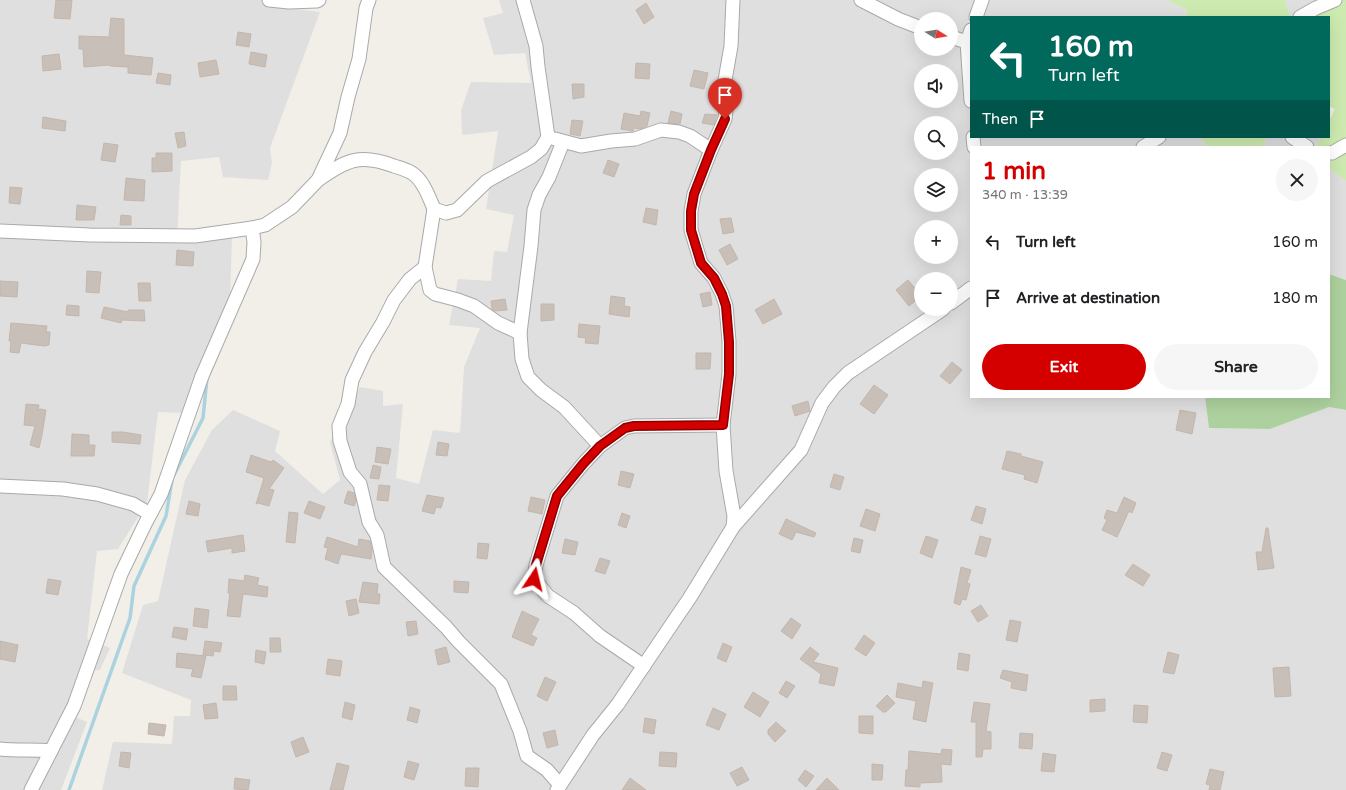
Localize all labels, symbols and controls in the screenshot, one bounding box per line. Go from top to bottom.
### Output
north arrow [914,12,958,56]
map controls [914,12,958,316]
text: 160 m [1048,30,1134,64]
icon: left [982,32,1034,84]
button: sound [914,64,958,108]
text: Turn left [1048,64,1120,86]
pin [708,78,742,119]
icon: arrive [714,84,736,106]
icon: arrive [1026,108,1048,130]
text: Then [982,110,1018,128]
button: search [914,116,958,160]
text: 1 min [982,157,1046,186]
button: close [1276,159,1318,201]
button: layers [914,168,958,212]
text: 340 m · 13:39 [982,187,1068,203]
button: + [914,220,958,264]
icon: left [982,231,1004,253]
text: Turn left [1016,233,1076,251]
text: 160 m [1272,233,1318,251]
button: − [914,272,958,316]
icon: arrive [982,287,1004,309]
text: Arrive at destination [1016,289,1160,307]
text: 180 m [1272,289,1318,307]
button: Exit [982,344,1146,390]
button: Share [1154,344,1318,390]
position arrow [513,558,555,600]

